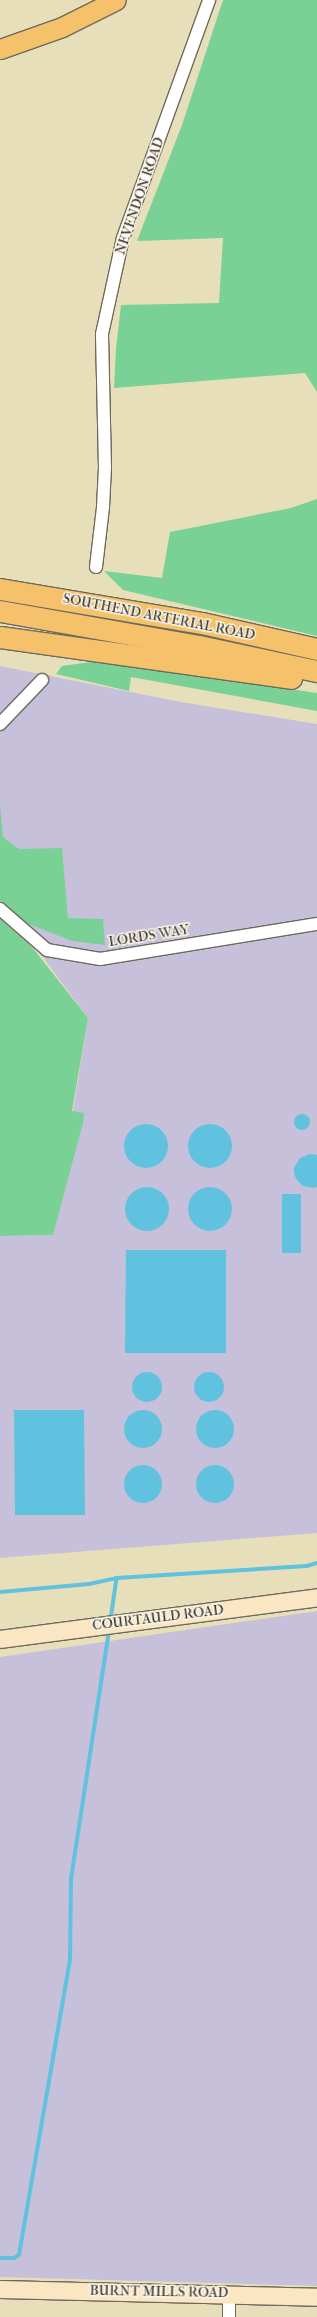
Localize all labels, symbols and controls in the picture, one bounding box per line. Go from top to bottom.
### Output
street label: NEVENDON ROAD [112,135,168,257]
street label: SOUTHEND ARTERIAL ROAD [61,590,257,644]
street label: LORDS WAY [107,921,191,951]
street label: COURTAULD ROAD [91,1602,225,1634]
street label: BURNT MILLS ROAD [89,2282,229,2302]

